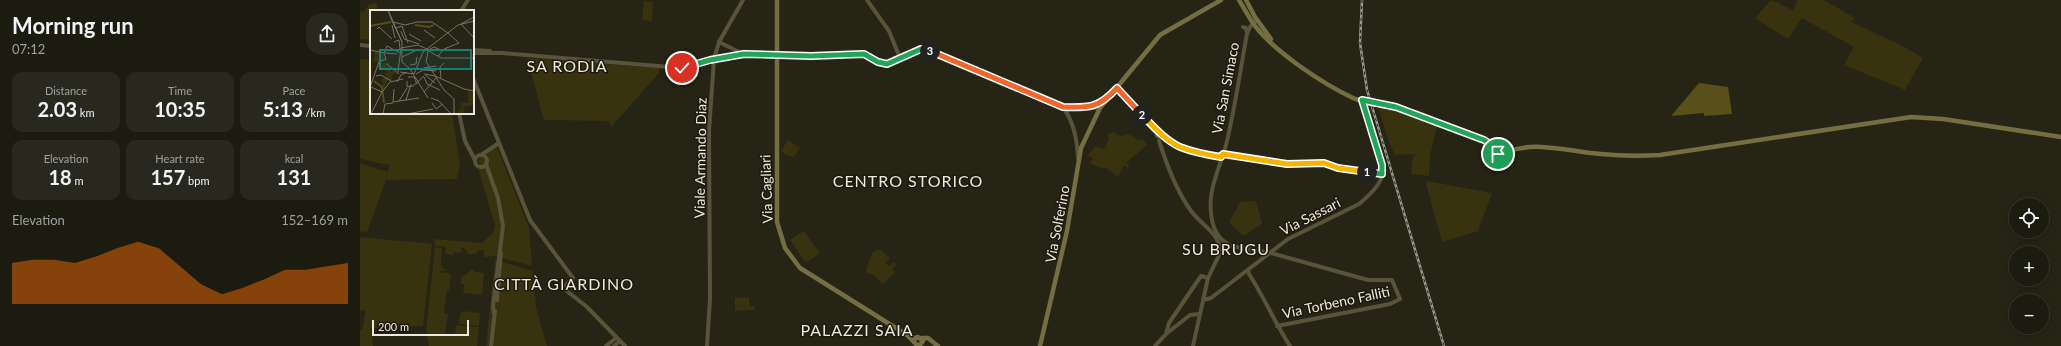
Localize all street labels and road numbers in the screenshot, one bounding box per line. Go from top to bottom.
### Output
street label: Via San Simaco [1208,41,1242,135]
street label: Viale Armando Diaz [690,97,710,219]
street label: Via Cagliari [756,154,776,224]
street label: Via Solferino [1041,184,1073,264]
street label: Via Sassari [1277,194,1343,238]
street label: Via Torbeno Falliti [1281,282,1391,322]

